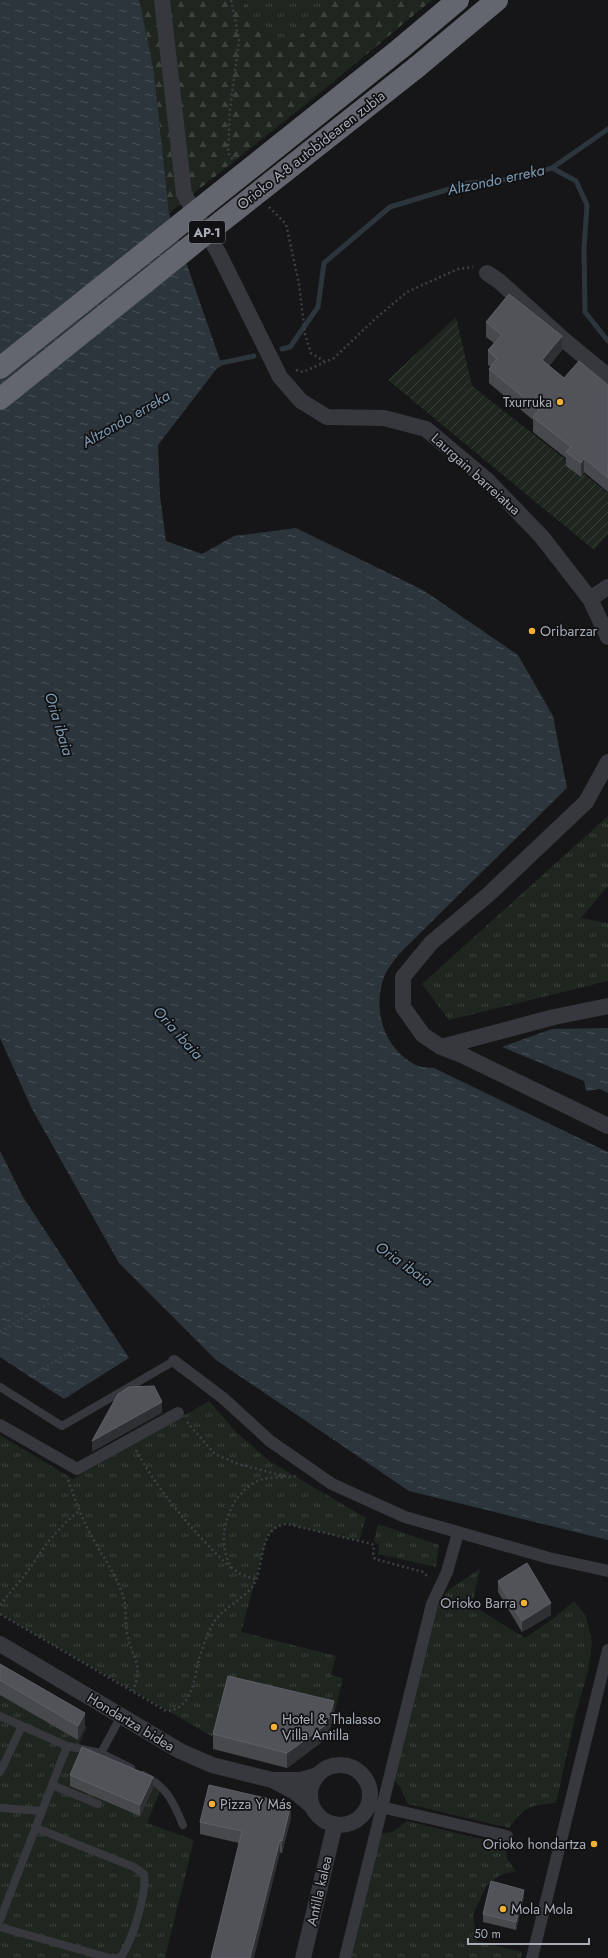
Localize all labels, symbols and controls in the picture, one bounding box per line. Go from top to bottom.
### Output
street label: Orioko A-8 autobidearen zubia [233,86,389,214]
water label: Altzondo erreka [444,159,547,201]
road number: AP-1 [189,221,225,243]
water label: Altzondo erreka [77,384,175,454]
place label: Txurruka [503,392,552,412]
marker: Txurruka [555,397,565,407]
street label: Laurgain barreiatua [427,428,525,520]
place label: Oribarzar [540,621,598,641]
marker: Oribarzar [527,626,537,636]
water label: Oria ibaia [39,689,79,759]
water label: Oria ibaia [148,1001,209,1065]
water label: Oria ibaia [371,1236,438,1292]
place label: Orioko Barra [440,1593,516,1613]
marker: Orioko Barra [519,1598,529,1608]
street label: Hondartza bidea [84,1688,178,1756]
place label: Hotel & Thalasso Villa Antilla [282,1709,381,1745]
marker: Hotel & Thalasso Villa Antilla [269,1722,279,1732]
place label: Pizza Y Más [220,1794,292,1814]
marker: Pizza Y Más [207,1799,217,1809]
place label: Orioko hondartza [483,1834,586,1854]
marker: Orioko hondartza [589,1839,599,1849]
street label: Antilla kalea [301,1854,337,1928]
place label: Mola Mola [511,1899,573,1919]
marker: Mola Mola [498,1904,508,1914]
scale bar [468,1920,589,1946]
text: 50 m [474,1925,501,1943]

